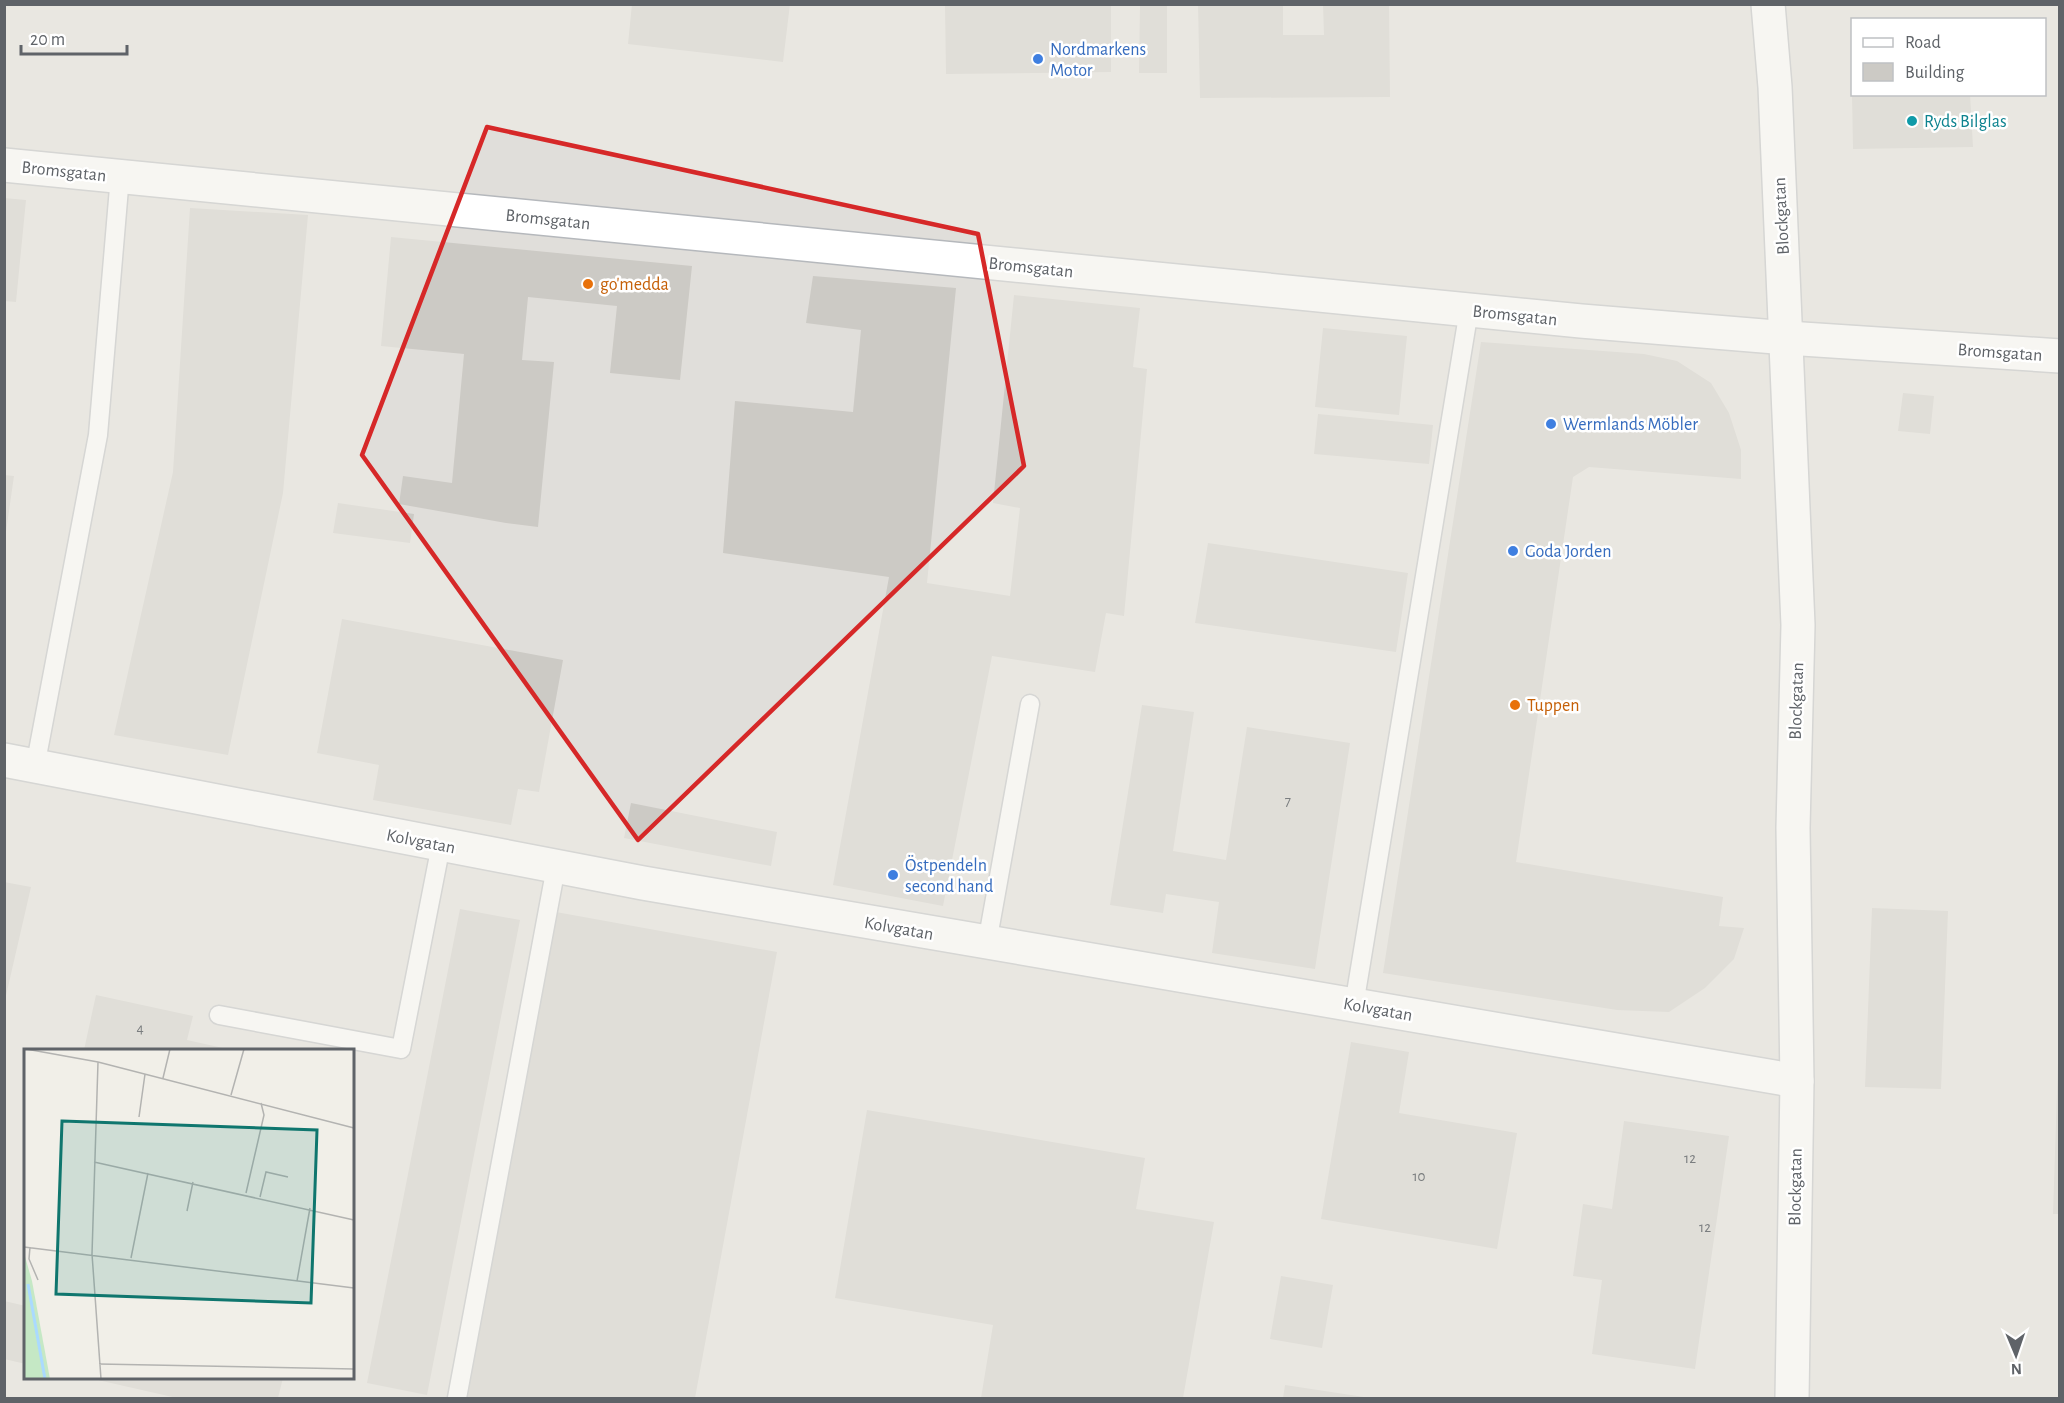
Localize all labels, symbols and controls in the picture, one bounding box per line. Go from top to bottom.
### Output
scale bar [21,18,128,56]
legend [1851,18,2046,96]
text: 20 m [30,31,65,49]
text: Road [1905,34,1941,52]
place label: Nordmarkens Motor [1050,41,1146,80]
marker: Nordmarkens Motor [1031,52,1045,66]
text: Building [1905,64,1965,82]
place label: Ryds Bilglas [1924,113,2007,131]
marker: Ryds Bilglas [1905,114,1919,128]
street label: Bromsgatan [21,159,107,185]
street label: Blockgatan [1771,177,1793,255]
street label: Bromsgatan [505,207,591,233]
street label: Bromsgatan [988,255,1074,281]
place label: go'medda [600,276,669,294]
marker: go'medda [581,277,595,291]
street label: Bromsgatan [1472,303,1558,329]
street label: Bromsgatan [1957,341,2043,365]
place label: Wermlands Möbler [1563,416,1698,434]
marker: Wermlands Möbler [1544,417,1558,431]
place label: Goda Jorden [1525,543,1611,561]
marker: Goda Jorden [1506,544,1520,558]
street label: Blockgatan [1787,662,1807,740]
place label: Tuppen [1527,697,1580,715]
marker: Tuppen [1508,698,1522,712]
house number: 7 [1285,794,1291,809]
street label: Kolvgatan [385,826,457,857]
place label: Östpendeln second hand [905,855,993,896]
marker: Östpendeln second hand [886,868,900,882]
street label: Kolvgatan [863,914,935,944]
street label: Kolvgatan [1342,995,1414,1025]
house number: 4 [136,1021,144,1036]
inset map [24,1049,354,1379]
street label: Blockgatan [1786,1148,1806,1226]
house number: 12 [1684,1151,1696,1166]
house number: 10 [1412,1169,1426,1184]
house number: 12 [1699,1220,1711,1235]
north arrow [1986,1325,2046,1385]
text: N [2011,1361,2022,1377]

